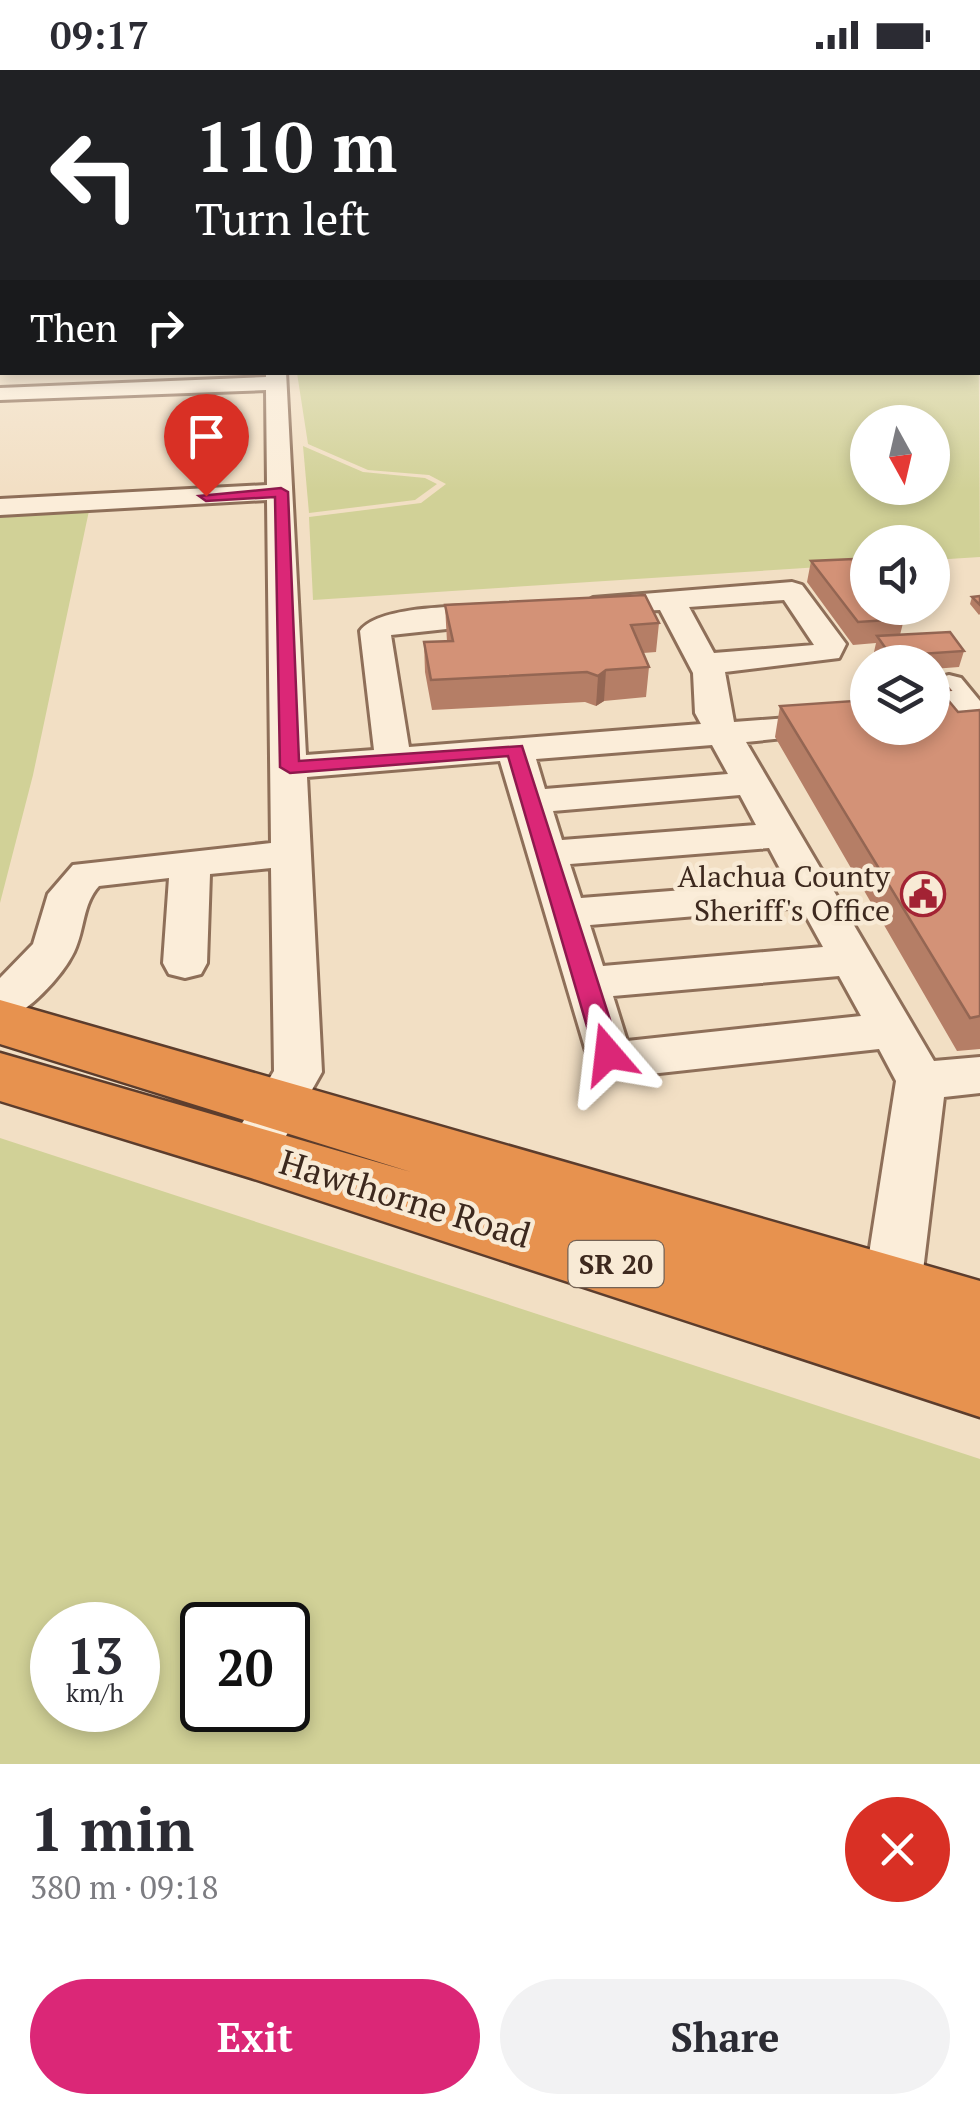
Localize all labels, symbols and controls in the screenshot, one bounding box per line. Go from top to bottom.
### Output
text: 09:17 [50,10,149,60]
text: 110 m [195,99,397,192]
icon: left [30,110,160,240]
text: Turn left [195,188,370,248]
icon: right [138,300,193,355]
text: Then [30,303,118,353]
pin [164,394,249,497]
north arrow [850,405,950,505]
map controls [850,405,950,745]
icon: arrive [179,409,234,464]
button: sound [850,525,950,625]
button: layers [850,645,950,745]
place label: Alachua County Sheriff's Office [678,856,891,930]
public building icon: Alachua County Sheriff's Office [900,871,946,917]
position arrow [556,1002,660,1106]
street label: Hawthorne Road [274,1138,536,1258]
road number: SR 20 [568,1241,664,1287]
speed limit sign: 20 [180,1602,310,1732]
text: 13 [67,1622,123,1688]
text: km/h [66,1676,124,1709]
text: 1 min [30,1789,194,1868]
button: close [845,1797,950,1902]
text: 380 m · 09:18 [30,1866,218,1908]
button: Exit [30,1979,480,2094]
button: Share [500,1979,950,2094]

